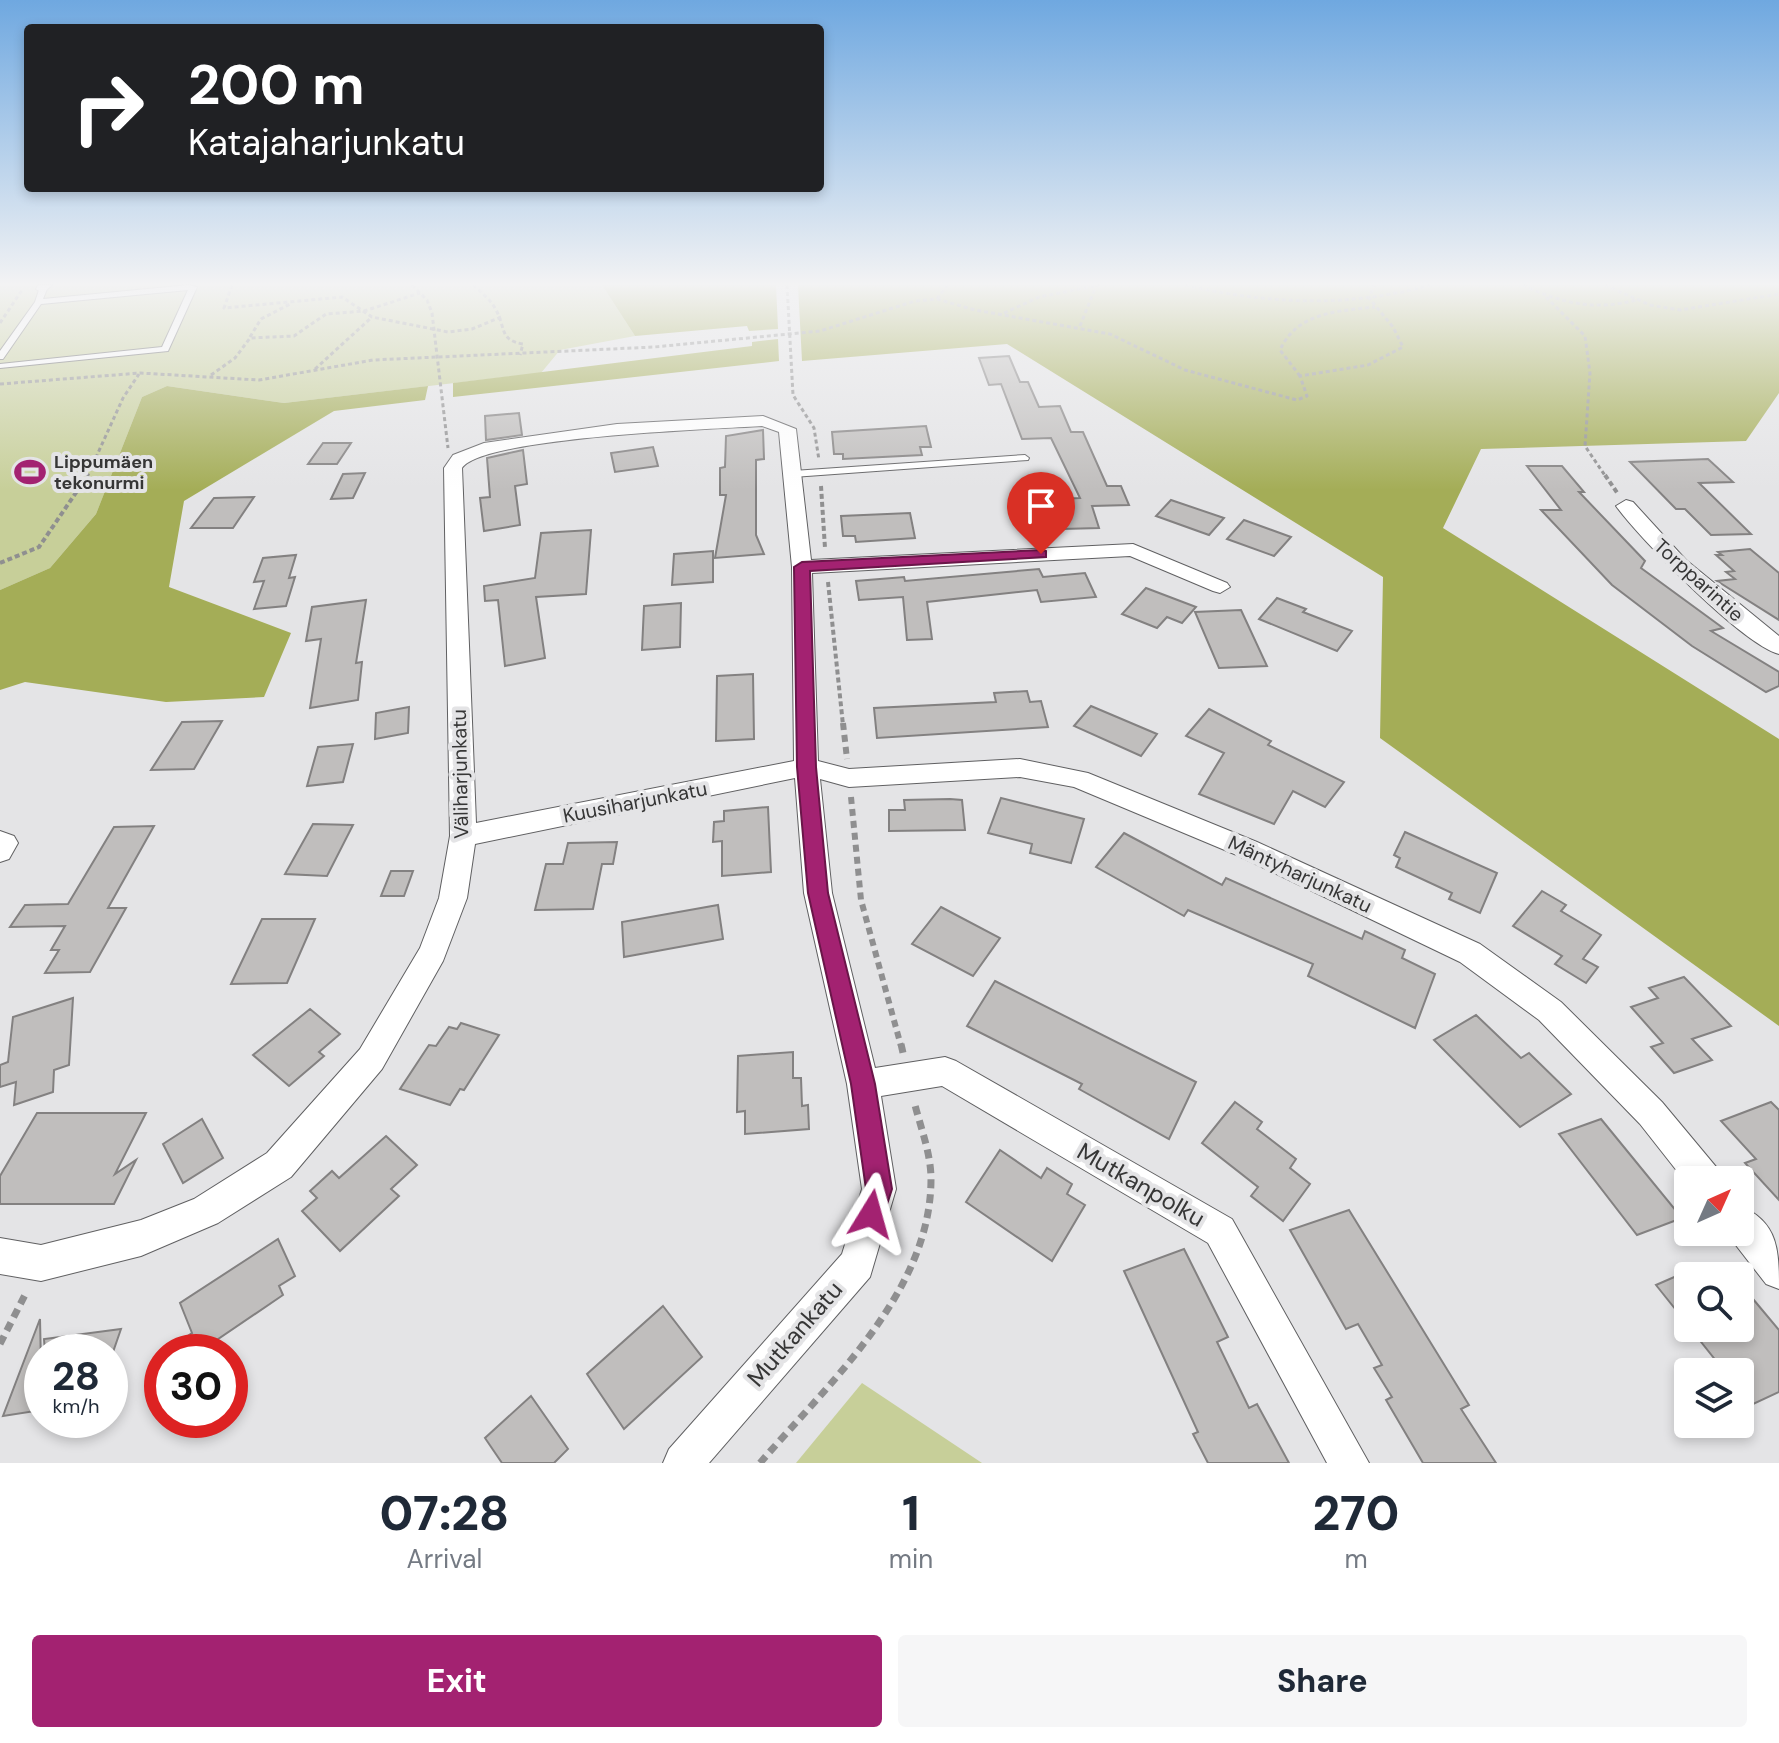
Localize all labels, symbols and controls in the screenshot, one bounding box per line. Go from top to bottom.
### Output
text: 200 m [188,48,365,121]
icon: right [56,56,160,160]
text: Katajaharjunkatu [188,119,465,166]
place label: Lippumäen tekonurmi [54,450,153,495]
sports icon: Lippumäen tekonurmi [13,455,47,489]
pin [1007,472,1075,554]
icon: arrive [1019,484,1063,528]
street label: Torpparintie [1649,533,1749,627]
street label: Väliharjunkatu [446,709,474,839]
street label: Kuusiharjunkatu [561,775,709,829]
street label: Mäntyharjunkatu [1224,829,1376,919]
street label: Mutkanpolku [1072,1135,1211,1234]
north arrow [1674,1166,1754,1246]
map controls [1674,1166,1754,1438]
position arrow [829,1172,913,1256]
button: search [1674,1262,1754,1342]
street label: Mutkankatu [740,1274,849,1393]
speed limit sign: 30 [144,1334,248,1438]
text: 28 [52,1350,100,1402]
button: layers [1674,1358,1754,1438]
text: km/h [52,1393,100,1419]
text: 07:28 [379,1482,509,1545]
text: 1 [902,1482,920,1545]
text: 270 [1313,1482,1399,1545]
text: Arrival [407,1542,482,1576]
text: min [889,1542,933,1576]
text: m [1344,1542,1368,1576]
button: Exit [32,1635,882,1727]
button: Share [898,1635,1747,1727]

